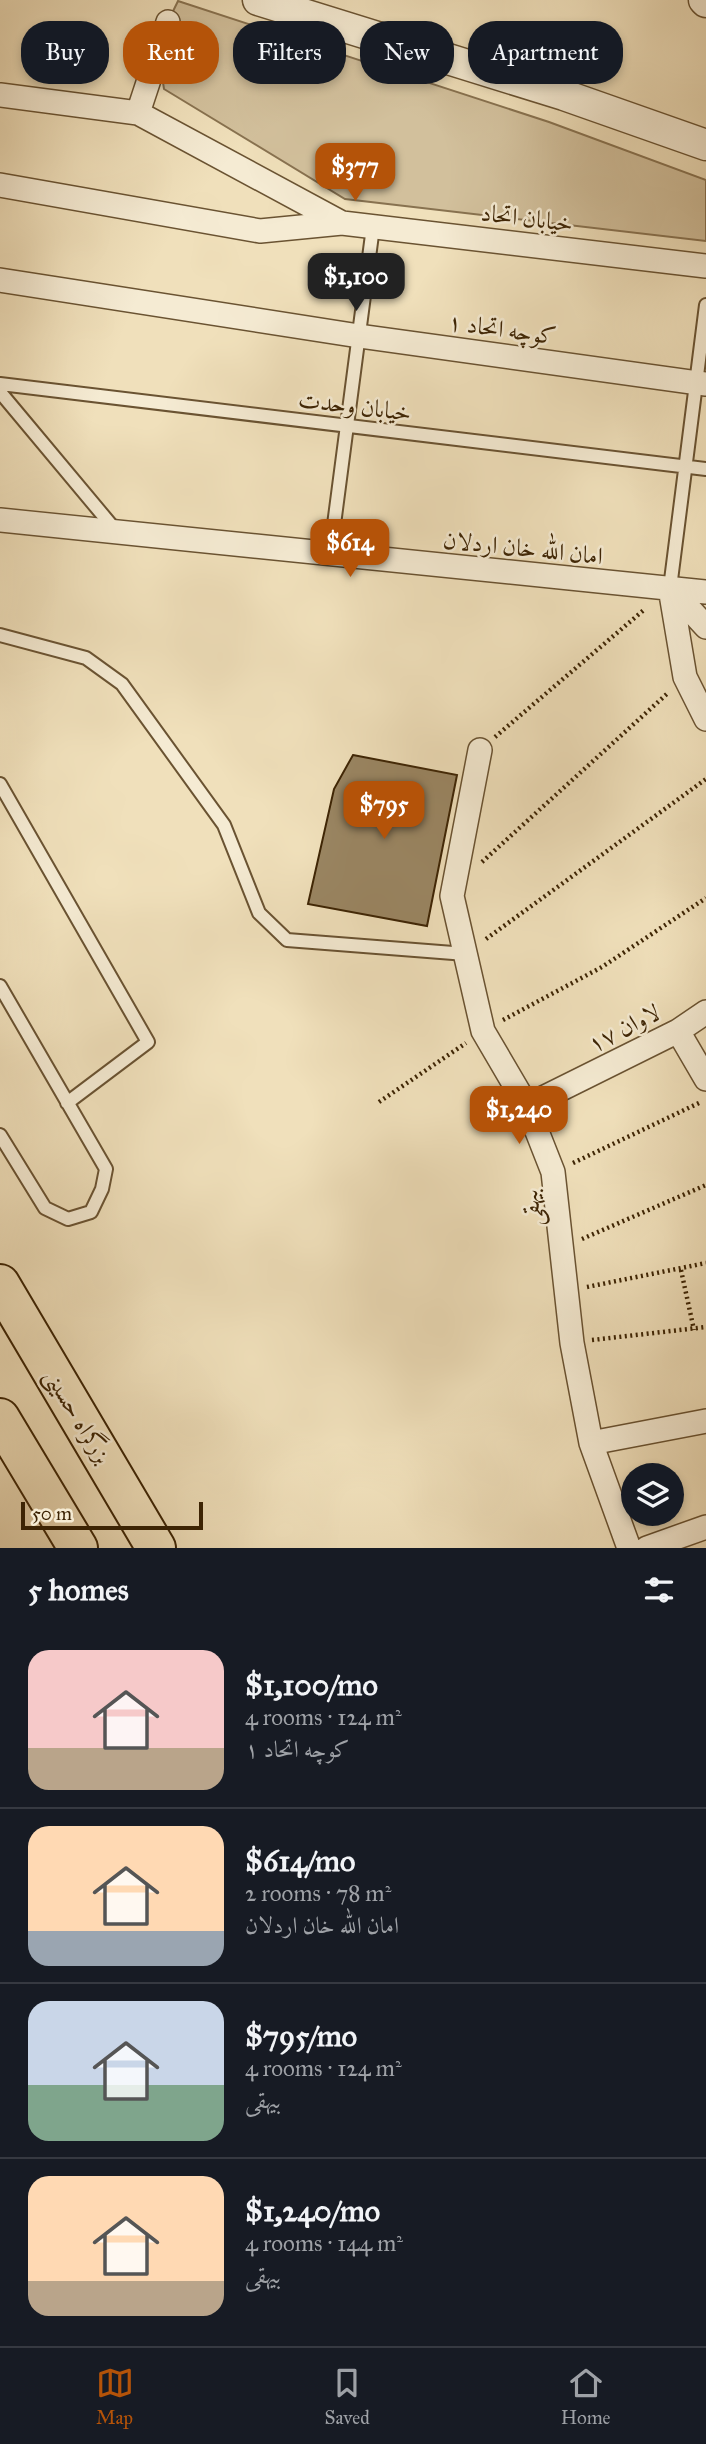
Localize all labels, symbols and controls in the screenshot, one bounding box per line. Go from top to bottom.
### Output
chip: Buy [21,21,109,84]
chip: Rent [123,21,219,84]
chip: Filters [233,21,346,84]
chip: New [360,21,454,84]
chip: Apartment [468,21,623,84]
pin: $377 [314,144,396,203]
text: $377 [331,152,379,180]
street label: خیابان اتحاد [479,197,575,239]
pin: $1,100 [299,254,413,313]
text: $1,100 [324,262,388,290]
street label: کوچه اتحاد ۱ [446,307,558,353]
street label: خیابان وحدت [297,384,413,428]
pin: $614 [309,520,391,579]
street label: امان الله خان اردلان [442,521,605,571]
text: $614 [326,528,374,556]
pin: $795 [343,782,425,841]
text: $795 [359,790,409,818]
street label: لاوان ۱۷ [583,997,665,1059]
pin: $1,240 [462,1086,576,1146]
text: $1,240 [486,1095,552,1123]
street label: بیهقی [514,1187,550,1229]
street label: بزرگراه حسینی [36,1362,119,1470]
map controls [621,1463,684,1526]
button: layers [621,1463,684,1526]
scale bar [21,1499,203,1531]
text: 50 m [32,1502,72,1525]
icon: filters [640,1571,678,1609]
text: 5 homes [28,1572,129,1608]
text: $1,100/mo [245,1667,378,1703]
icon: home [84,1678,168,1762]
text: 4 rooms · 124 m² [245,1703,402,1731]
text: کوچه اتحاد ۱ [245,1735,350,1763]
text: $614/mo [245,1843,355,1879]
icon: home [84,1854,168,1938]
text: 2 rooms · 78 m² [245,1879,391,1907]
text: امان الله خان اردلان [245,1911,399,1939]
text: $795/mo [245,2018,357,2054]
icon: home [84,2029,168,2113]
text: 4 rooms · 124 m² [245,2054,402,2082]
text: بیهقی [245,2086,282,2114]
text: $1,240/mo [245,2193,380,2229]
icon: home [84,2204,168,2288]
text: 4 rooms · 144 m² [245,2229,403,2257]
text: بیهقی [245,2261,282,2289]
tab: Map [96,2364,134,2429]
tab: Saved [325,2364,370,2429]
tab: Home [561,2364,610,2429]

